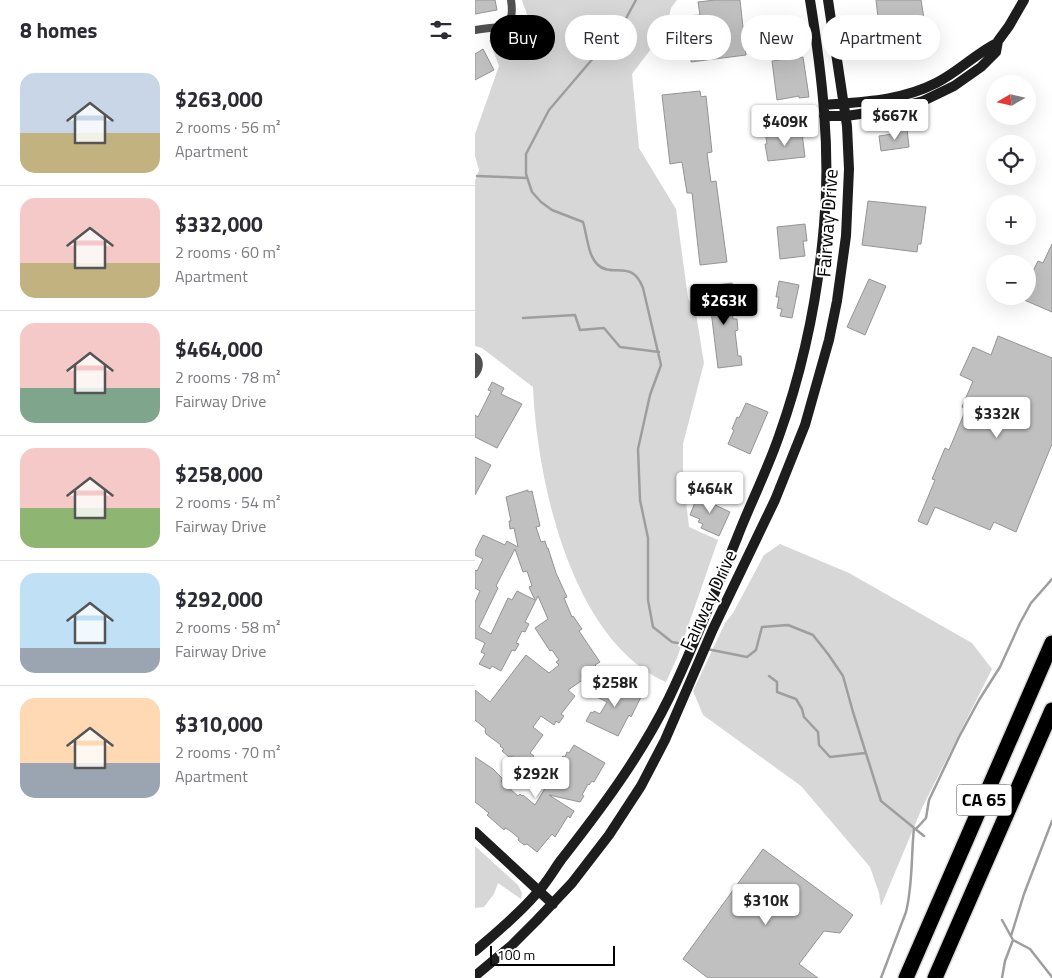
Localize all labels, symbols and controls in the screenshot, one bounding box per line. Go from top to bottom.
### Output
text: 8 homes [20,14,97,46]
chip: Buy [490,15,555,60]
chip: Rent [565,15,637,60]
chip: Filters [647,15,731,60]
chip: New [741,15,812,60]
chip: Apartment [822,15,940,60]
icon: filters [427,16,455,44]
north arrow [986,75,1036,125]
map controls [986,75,1036,305]
text: $263,000 [175,83,263,115]
icon: home [60,93,120,153]
pin: $667K [860,98,930,141]
text: $667K [872,103,918,127]
pin: $409K [750,104,820,147]
text: $409K [762,109,808,133]
text: 2 rooms · 56 m² [175,115,280,139]
button: locate [986,135,1036,185]
text: Apartment [175,139,248,163]
street label: Fairway Drive [808,168,845,278]
button: + [986,195,1036,245]
text: $332,000 [175,208,263,240]
icon: home [60,218,120,278]
text: 2 rooms · 60 m² [175,240,280,264]
button: − [986,255,1036,305]
text: Apartment [175,264,248,288]
pin: $263K [689,284,759,326]
text: $263K [701,288,747,312]
text: $464,000 [175,333,263,365]
icon: home [60,343,120,403]
text: 2 rooms · 78 m² [175,365,280,389]
text: Fairway Drive [175,389,266,413]
pin: $332K [962,396,1032,439]
text: $332K [974,401,1020,425]
text: $258,000 [175,458,263,490]
icon: home [60,468,120,528]
pin: $464K [675,472,745,514]
text: $464K [687,476,733,500]
text: 2 rooms · 54 m² [175,490,280,514]
text: Fairway Drive [175,514,266,538]
street label: Fairway Drive [672,545,744,655]
text: $292,000 [175,583,263,615]
icon: home [60,593,120,653]
text: 2 rooms · 58 m² [175,615,280,639]
text: Fairway Drive [175,639,266,663]
pin: $258K [580,666,650,708]
text: $258K [592,670,638,694]
text: $310,000 [175,708,263,740]
icon: home [60,718,120,778]
text: 2 rooms · 70 m² [175,740,280,764]
pin: $292K [501,756,571,799]
text: $292K [513,761,559,785]
text: Apartment [175,764,248,788]
road number: CA 65 [957,784,1011,816]
pin: $310K [731,884,801,926]
text: $310K [743,888,789,912]
scale bar [490,943,615,966]
text: 100 m [497,944,535,965]

